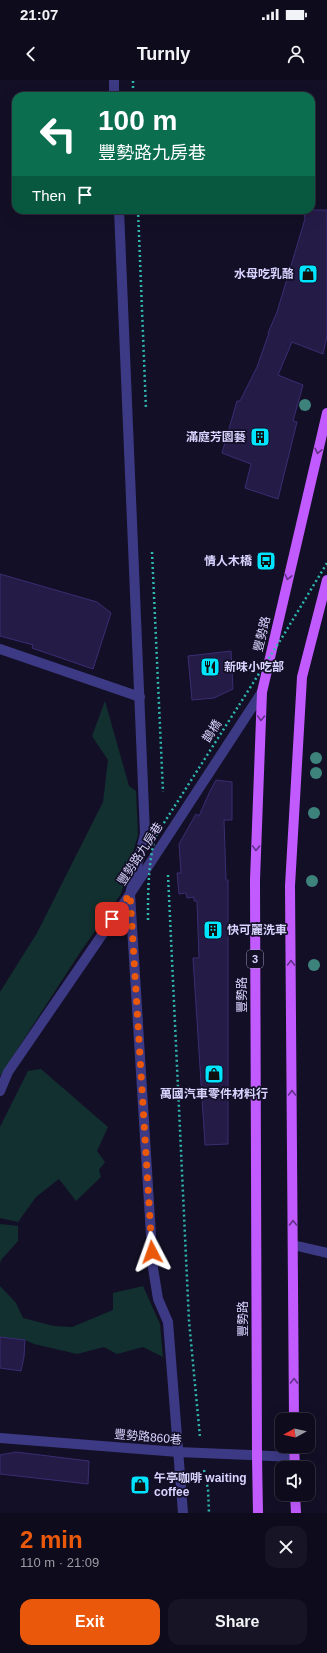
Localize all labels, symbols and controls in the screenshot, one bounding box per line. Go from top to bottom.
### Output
text: 21:07 [20,6,58,23]
icon: back [20,43,42,65]
icon: person [285,43,307,65]
text: Turnly [137,44,190,64]
text: 100 m [98,105,177,136]
icon: left [32,108,84,160]
text: 豐勢路九房巷 [98,143,206,163]
icon: arrive [74,184,96,206]
text: Then [32,187,66,204]
shop icon: 水母吃乳酪 [297,263,319,285]
place label: 水母吃乳酪 [234,267,294,281]
building icon: 滿庭芳園藝 [249,426,271,448]
place label: 滿庭芳園藝 [186,430,246,444]
one-way arrow [314,447,323,454]
bus stop icon: 情人木橋 [255,550,277,572]
place label: 情人木橋 [204,554,253,568]
one-way arrow [285,574,293,580]
street label: 豐勢路 [251,615,273,653]
restaurant icon: 新味小吃部 [199,656,221,678]
place label: 新味小吃部 [224,660,284,674]
one-way arrow [257,715,265,721]
street label: 鵲橋 [200,717,224,745]
street label: 豐勢路九房巷 [115,820,165,888]
one-way arrow [252,845,260,851]
pin [95,902,129,936]
icon: arrive [101,908,123,930]
building icon: 快可麗洗車 [202,919,224,941]
place label: 快可麗洗車 [227,923,287,937]
road number: 3 [247,950,263,968]
one-way arrow [287,960,295,966]
street label: 豐勢路 [235,977,249,1013]
shop icon: 萬國汽車零件材料行 [203,1063,225,1085]
place label: 萬國汽車零件材料行 [160,1087,268,1101]
one-way arrow [288,1090,296,1096]
one-way arrow [289,1220,297,1226]
position arrow [131,1231,173,1273]
street label: 豐勢路 [236,1301,250,1337]
one-way arrow [290,1378,298,1384]
north arrow [275,1413,315,1453]
map controls [275,1413,315,1501]
street label: 豐勢路860巷 [114,1427,182,1447]
button: sound [275,1461,315,1501]
place label: 午亭咖啡 waiting coffee [154,1471,247,1499]
shop icon: 午亭咖啡 waiting coffee [129,1474,151,1496]
text: 2 min [20,1526,83,1553]
button: close [265,1526,307,1568]
text: 110 m · 21:09 [20,1555,99,1570]
button: Exit [20,1599,160,1645]
button: Share [168,1599,307,1645]

